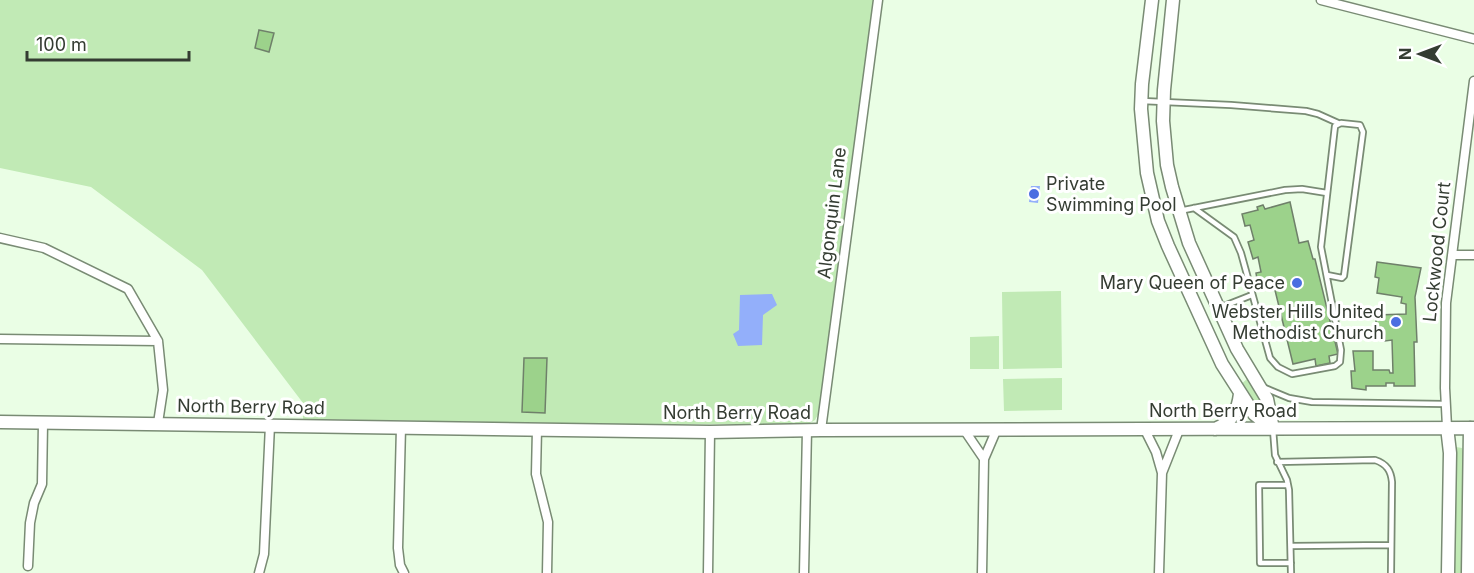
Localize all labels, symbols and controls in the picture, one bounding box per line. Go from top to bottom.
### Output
scale bar [27,24,189,62]
north arrow [1390,24,1450,84]
text: 100 m [36,34,87,55]
text: N [1395,48,1415,60]
street label: Algonquin Lane [813,146,850,280]
place label: Private Swimming Pool [1046,173,1177,215]
street label: Lockwood Court [1419,181,1454,323]
marker: Private Swimming Pool [1027,187,1041,201]
place label: Mary Queen of Peace [1100,272,1285,293]
marker: Mary Queen of Peace [1290,276,1304,290]
place label: Webster Hills United Methodist Church [1211,301,1384,343]
marker: Webster Hills United Methodist Church [1389,315,1403,329]
street label: North Berry Road [177,395,325,418]
street label: North Berry Road [1149,400,1297,421]
street label: North Berry Road [663,402,811,423]

